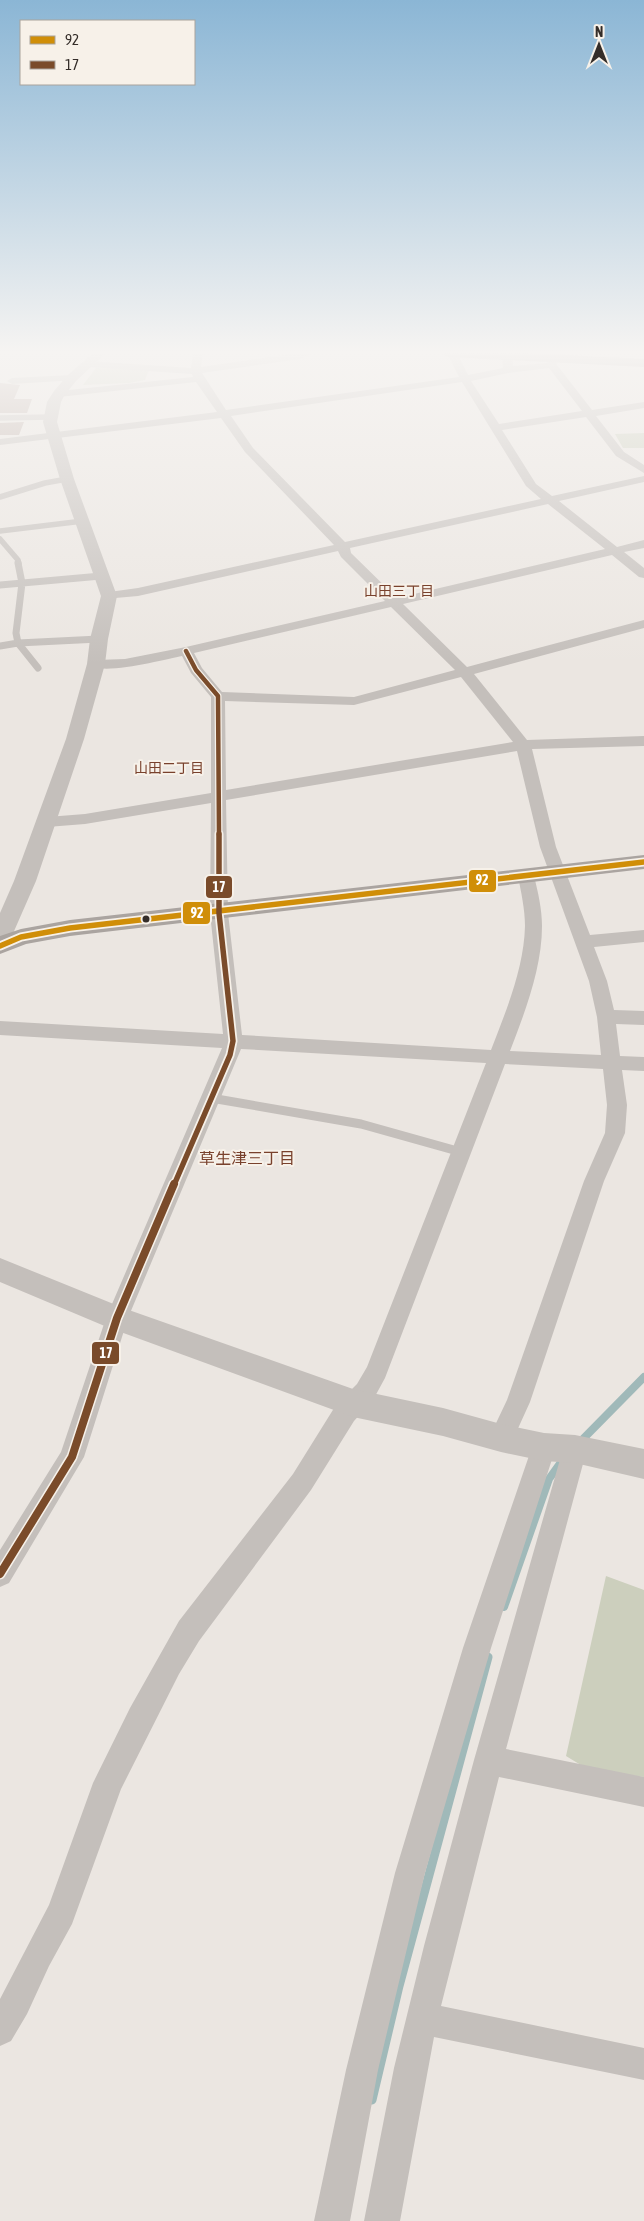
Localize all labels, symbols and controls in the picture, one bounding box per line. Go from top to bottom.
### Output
legend [20,20,195,85]
north arrow [574,20,624,70]
text: N [595,24,603,40]
text: 92 [65,31,79,48]
text: 17 [65,56,79,73]
district label: 山田三丁目 [364,583,434,599]
district label: 山田二丁目 [134,760,204,776]
line badge: 92 [468,869,497,893]
text: 92 [475,872,489,888]
line badge: 17 [205,875,233,899]
text: 17 [212,879,226,895]
line badge: 92 [182,901,211,925]
text: 92 [190,905,204,921]
unlabelled marker [141,914,151,924]
district label: 草生津三丁目 [199,1149,295,1167]
line badge: 17 [91,1341,120,1365]
text: 17 [99,1345,113,1361]

